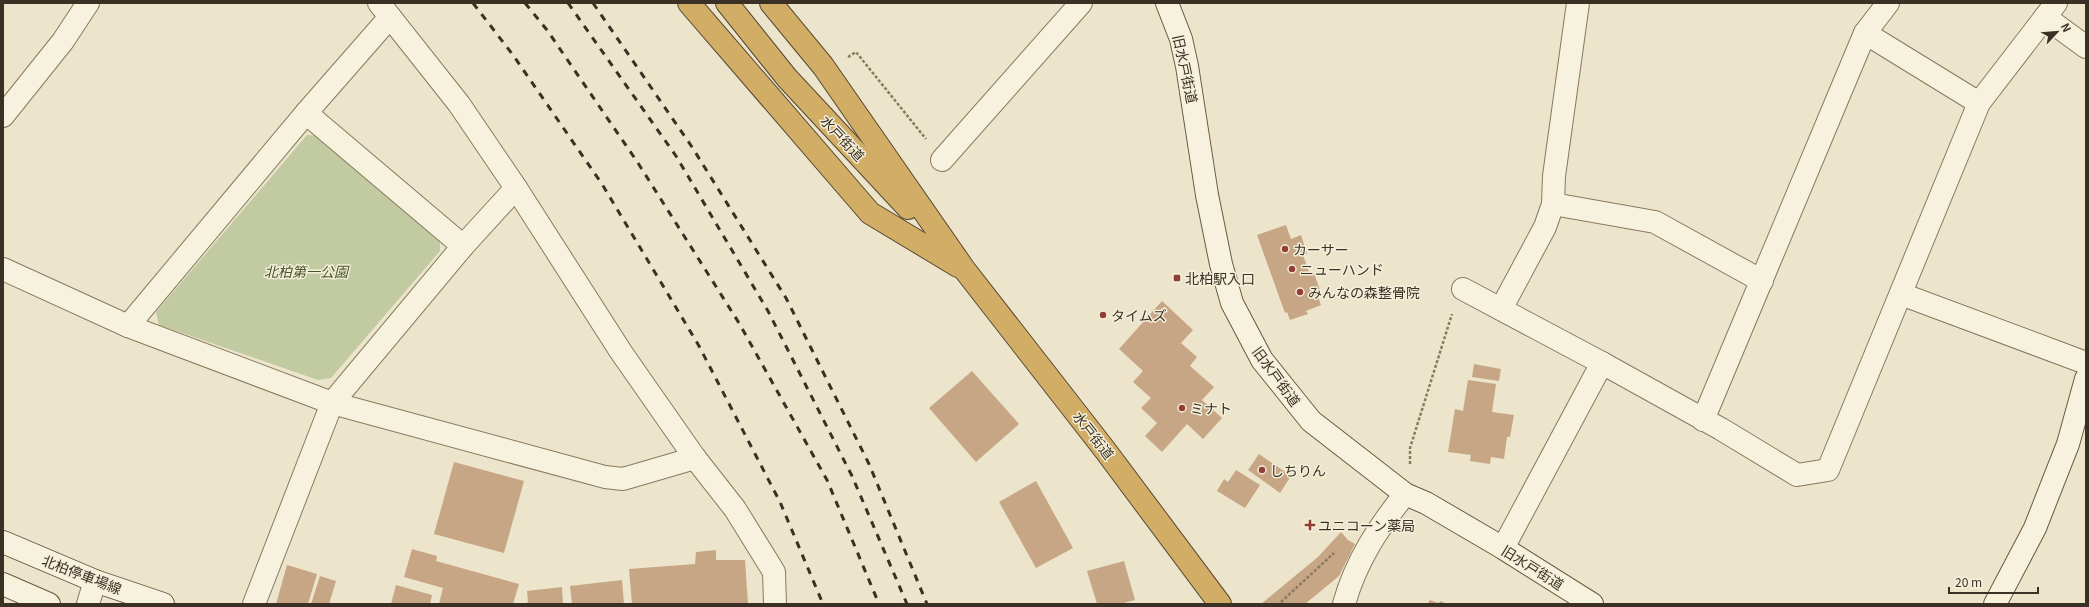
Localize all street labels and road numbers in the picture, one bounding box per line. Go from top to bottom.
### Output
street label: 旧水戸街道 [1169,33,1203,105]
street label: 水戸街道 [817,111,869,165]
street label: 旧水戸街道 [1248,342,1306,410]
street label: 水戸街道 [1069,407,1119,463]
street label: 旧水戸街道 [1498,540,1568,594]
street label: 北柏停車場線 [39,550,125,598]

